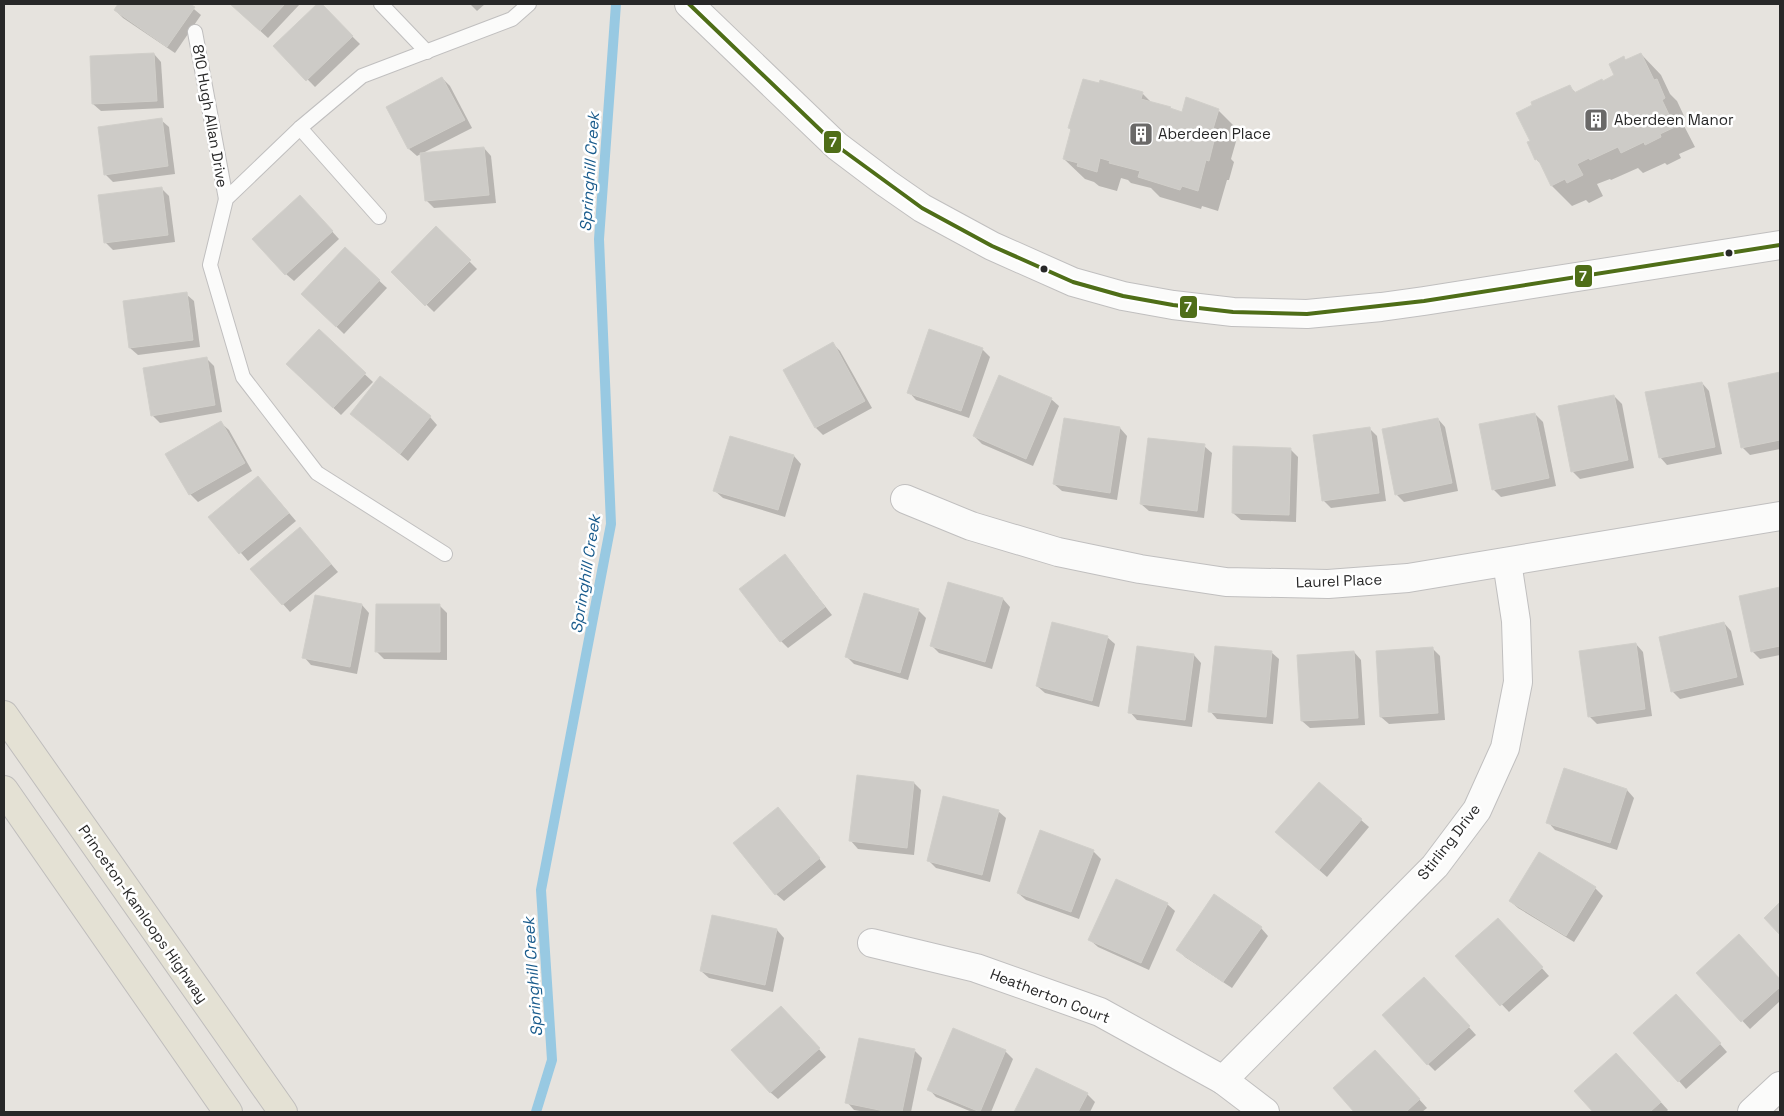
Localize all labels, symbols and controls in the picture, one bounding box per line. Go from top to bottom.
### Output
street label: 810 Hugh Allan Drive [189,43,232,189]
building icon: Aberdeen Manor [1583,107,1609,133]
water label: Springhill Creek [575,109,604,232]
place label: Aberdeen Manor [1614,110,1734,129]
building icon: Aberdeen Place [1128,121,1154,147]
place label: Aberdeen Place [1158,124,1271,143]
line badge: 7 [823,130,842,154]
text: 7 [829,133,837,151]
unlabelled marker [1724,248,1734,258]
unlabelled marker [1039,264,1049,274]
line badge: 7 [1574,264,1593,288]
text: 7 [1579,267,1587,285]
line badge: 7 [1179,295,1198,319]
text: 7 [1184,298,1192,316]
water label: Springhill Creek [566,511,606,635]
street label: Laurel Place [1295,569,1383,592]
street label: Stirling Drive [1413,800,1484,884]
street label: Princeton-Kamloops Highway [75,821,212,1006]
water label: Springhill Creek [518,914,547,1037]
street label: Heatherton Court [987,964,1113,1027]

